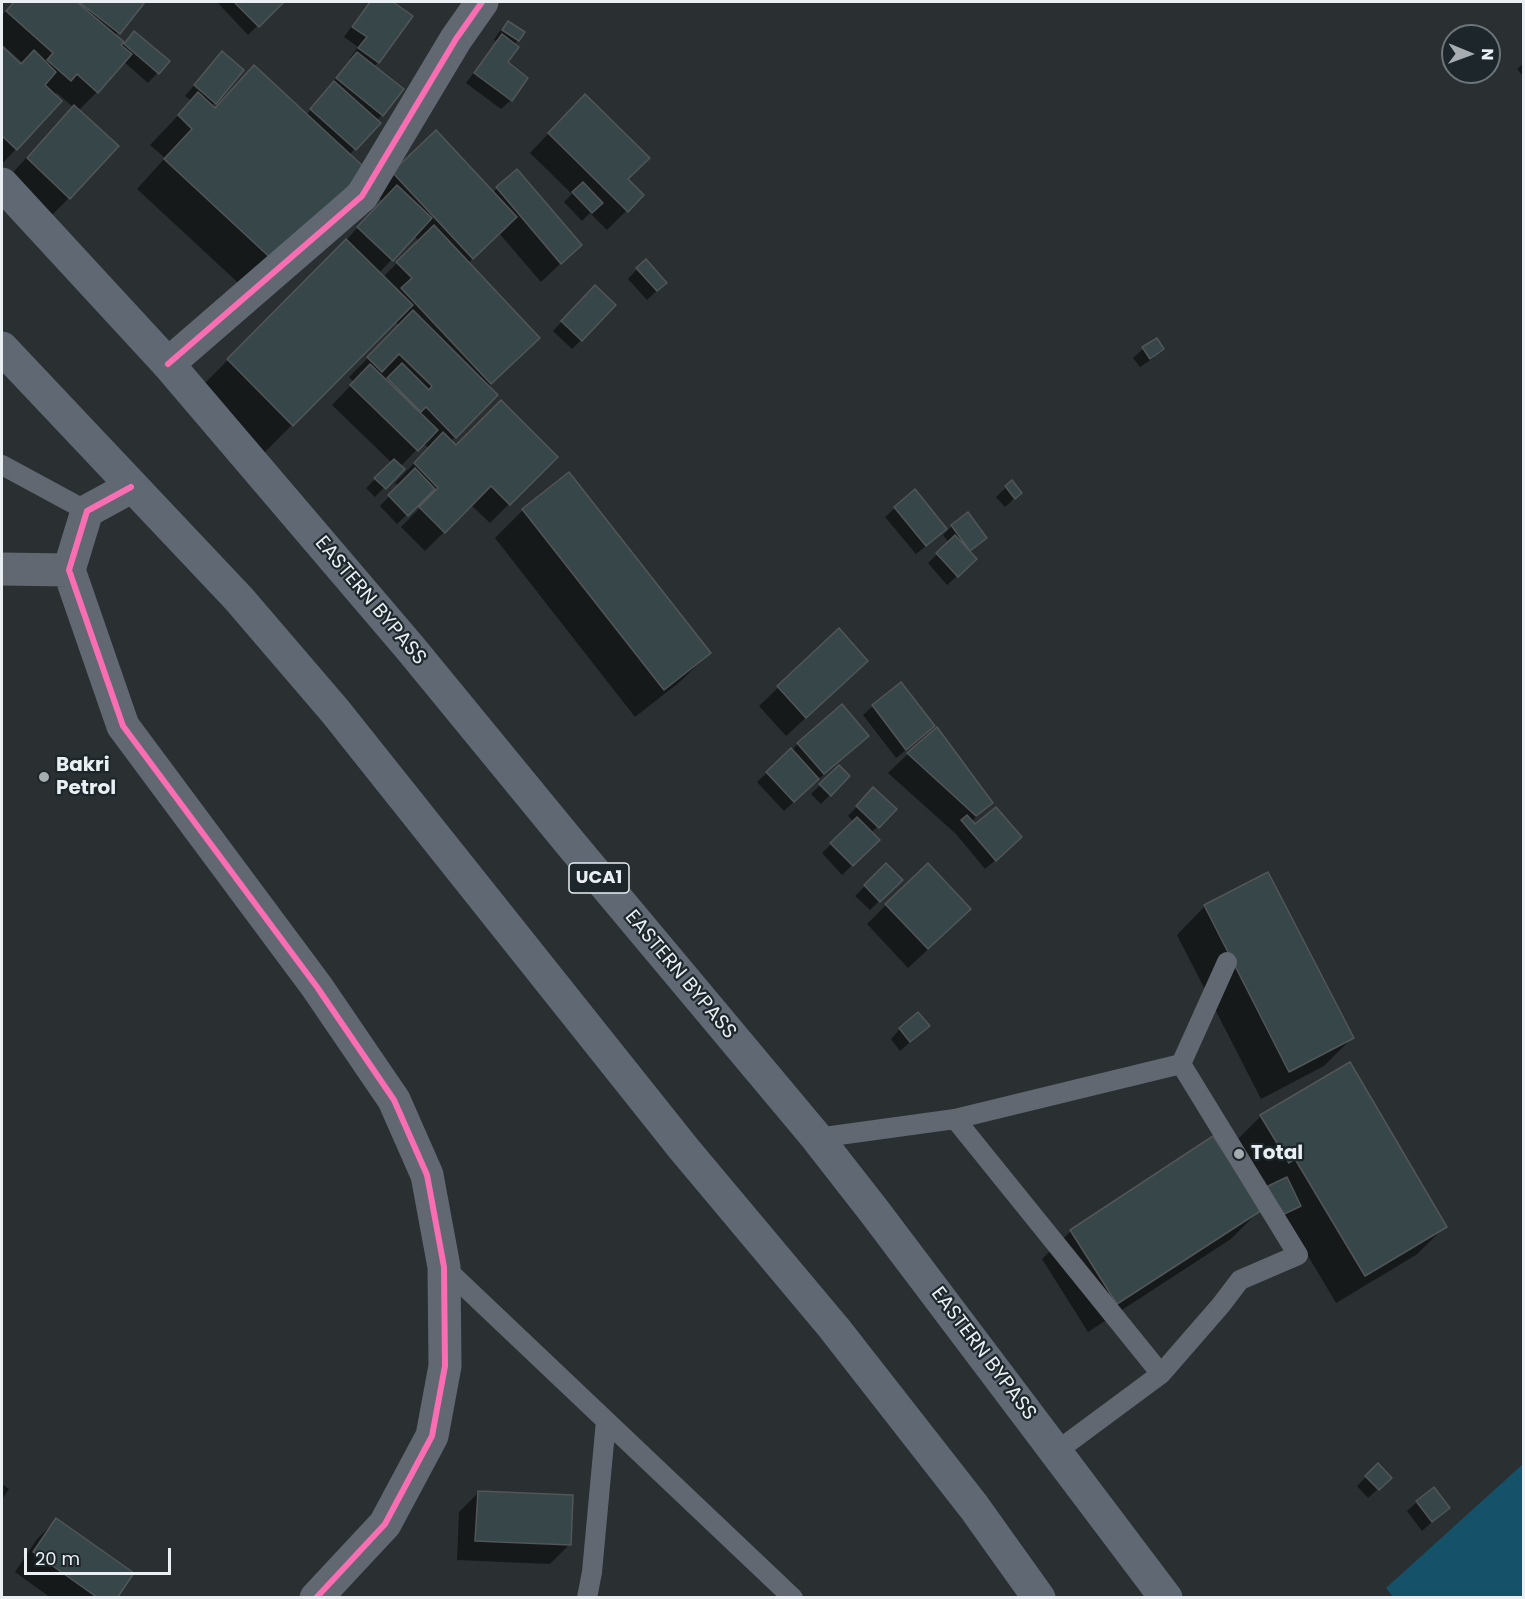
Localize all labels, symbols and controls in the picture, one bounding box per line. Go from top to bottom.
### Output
north arrow [1441,24,1501,84]
text: N [1476,48,1499,61]
street label: EASTERN BYPASS [309,532,431,670]
place label: Bakri Petrol [56,754,116,801]
marker: Bakri Petrol [37,770,51,784]
road number: UCA1 [569,863,629,893]
street label: EASTERN BYPASS [619,906,741,1044]
place label: Total [1251,1142,1303,1166]
marker: Total [1232,1147,1246,1161]
street label: EASTERN BYPASS [925,1283,1041,1425]
scale bar [27,1536,174,1574]
text: 20 m [35,1546,80,1571]

